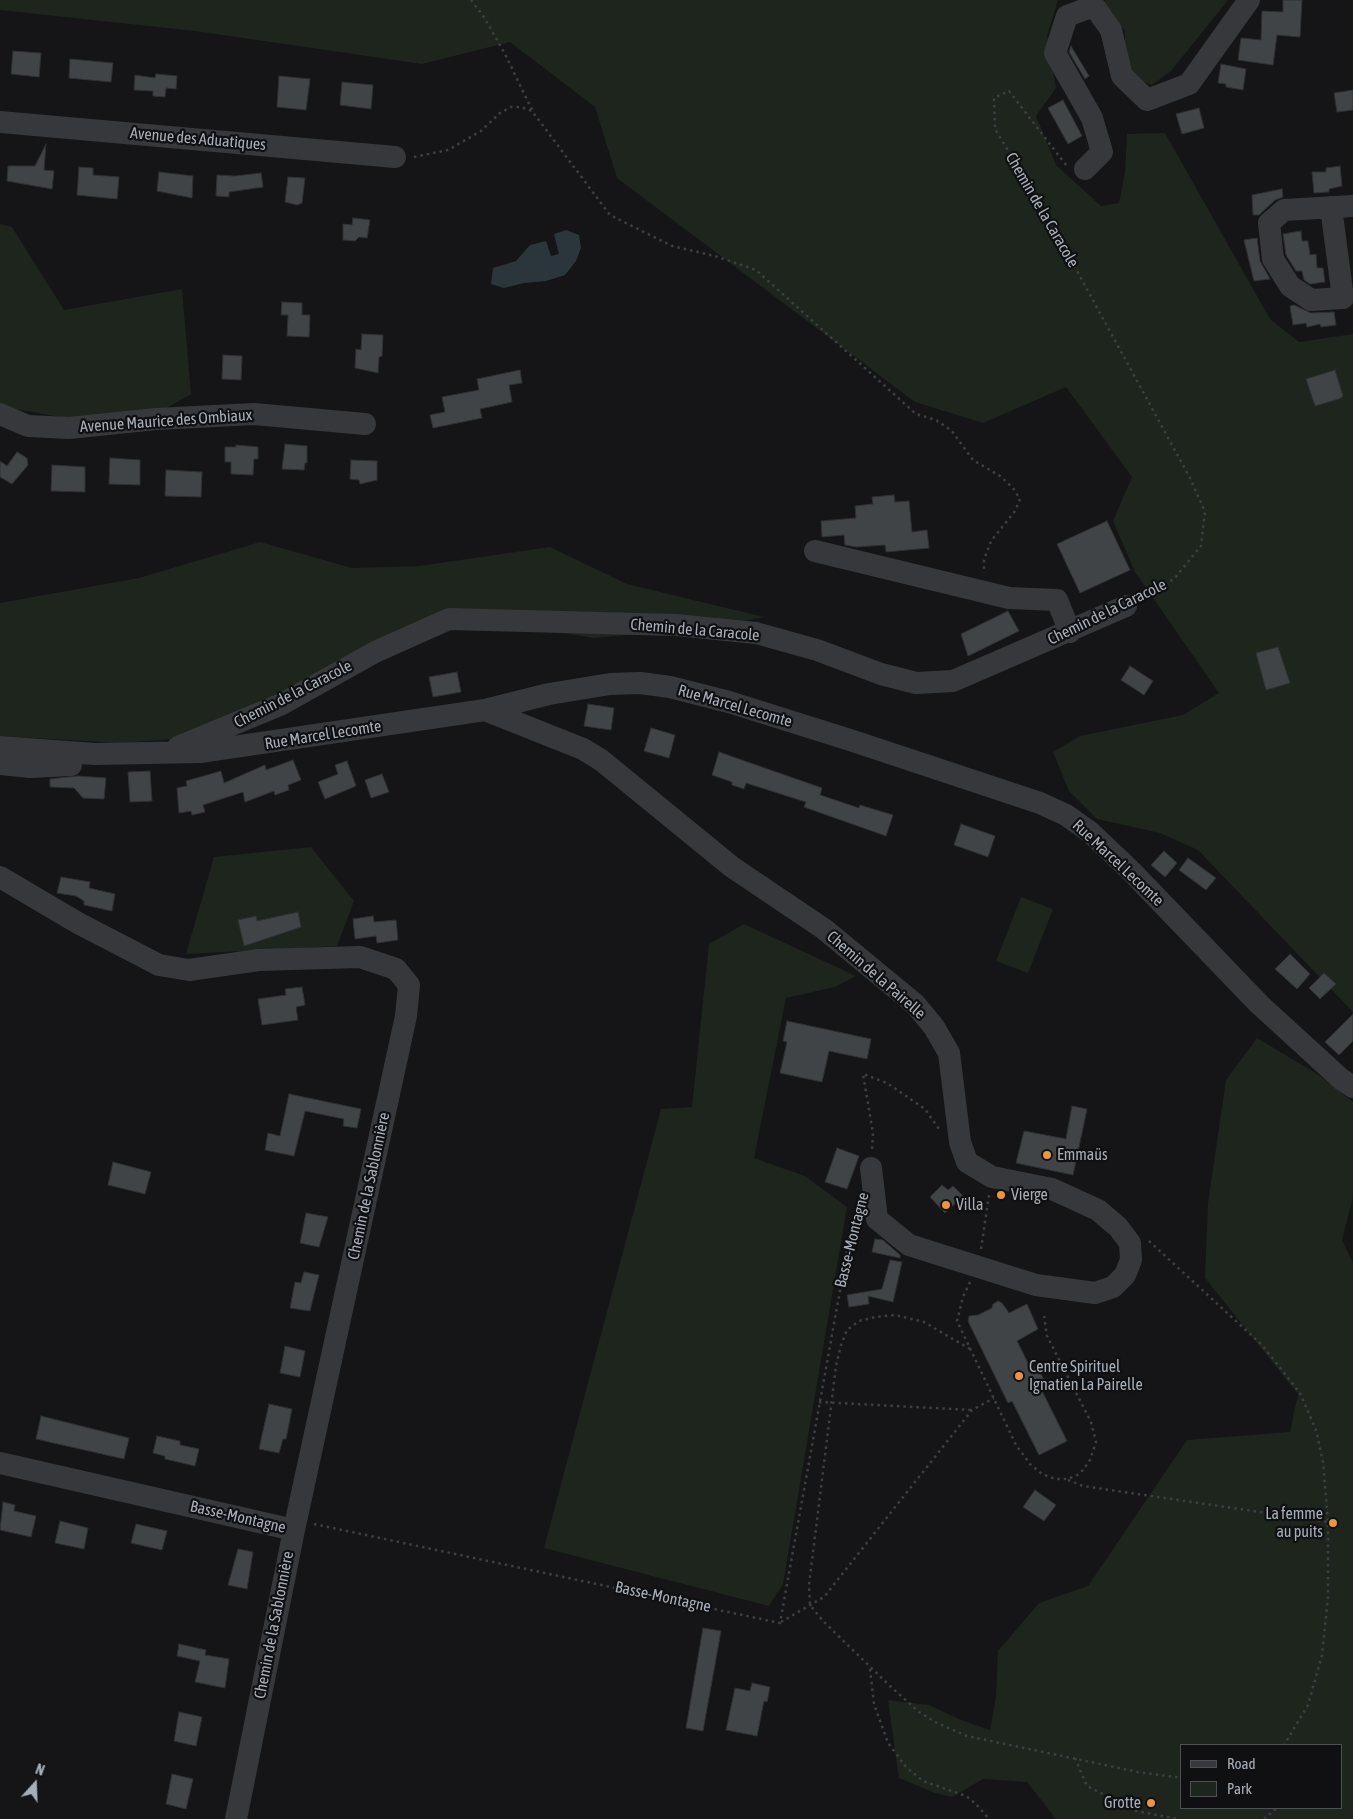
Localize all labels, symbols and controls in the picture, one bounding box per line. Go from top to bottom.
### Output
street label: Avenue des Aduatiques [129,123,267,155]
street label: Chemin de la Caracole [1001,149,1083,271]
street label: Avenue Maurice des Ombiaux [79,405,253,437]
street label: Chemin de la Caracole [1045,575,1169,649]
street label: Chemin de la Caracole [630,615,760,645]
street label: Chemin de la Caracole [231,656,355,732]
street label: Rue Marcel Lecomte [676,681,794,731]
street label: Rue Marcel Lecomte [263,716,383,754]
street label: Rue Marcel Lecomte [1068,816,1168,910]
street label: Chemin de la Pairelle [823,927,929,1023]
street label: Chemin de la Sablonnière [344,1111,394,1261]
place label: Emmaüs [1057,1145,1108,1165]
marker: Emmaüs [1041,1149,1053,1161]
place label: Vierge [1011,1185,1048,1205]
marker: Vierge [995,1189,1007,1201]
street label: Basse-Montagne [831,1190,873,1290]
place label: Villa [956,1195,983,1215]
marker: Villa [940,1199,952,1211]
place label: Centre Spirituel Ignatien La Pairelle [1029,1357,1143,1395]
marker: Centre Spirituel Ignatien La Pairelle [1013,1370,1025,1382]
street label: Basse-Montagne [188,1497,288,1537]
place label: La femme au puits [1265,1504,1323,1542]
marker: La femme au puits [1327,1517,1339,1529]
street label: Chemin de la Sablonnière [250,1550,298,1700]
street label: Basse-Montagne [613,1577,713,1617]
legend [1180,1744,1343,1809]
text: Road [1227,1755,1256,1772]
north arrow [10,1759,60,1809]
text: N [34,1761,47,1779]
text: Park [1227,1780,1252,1797]
place label: Grotte [1104,1793,1141,1813]
marker: Grotte [1145,1797,1157,1809]

